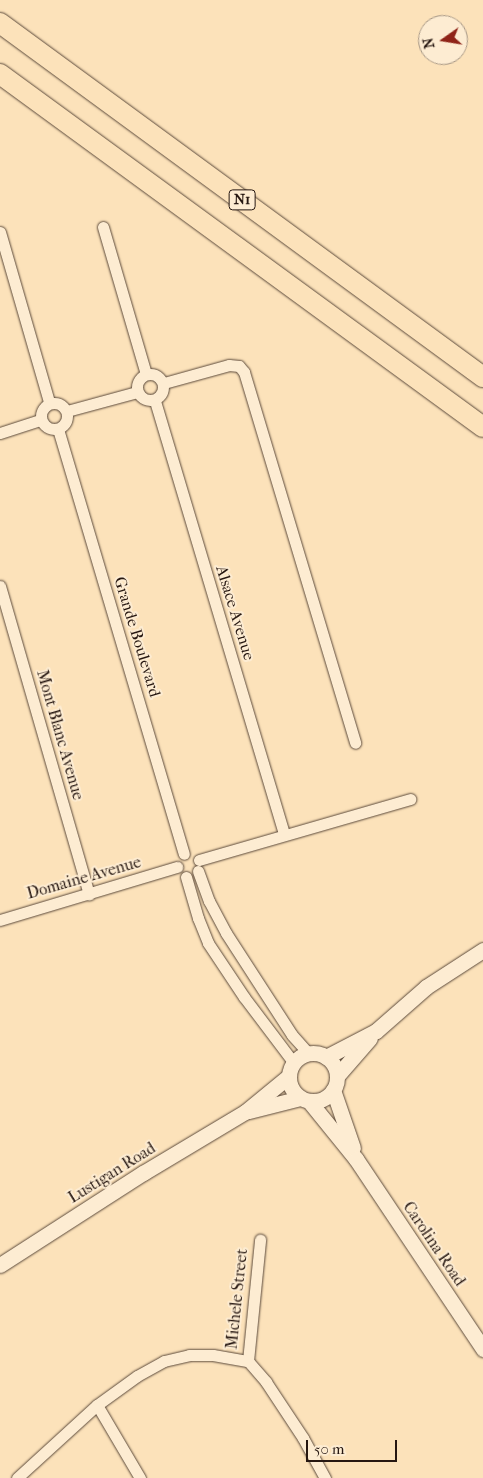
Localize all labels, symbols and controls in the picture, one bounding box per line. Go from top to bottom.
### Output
north arrow [418,15,468,65]
text: N [419,36,438,50]
road number: N1 [228,188,256,212]
street label: Alsace Avenue [211,563,259,663]
street label: Grande Boulevard [110,574,164,700]
street label: Mont Blanc Avenue [32,668,88,802]
street label: Domaine Avenue [25,853,143,903]
street label: Lustigan Road [65,1139,159,1207]
street label: Carolina Road [399,1198,469,1290]
street label: Michele Street [222,1248,252,1350]
scale bar [308,1430,399,1462]
text: 50 m [314,1440,344,1458]

